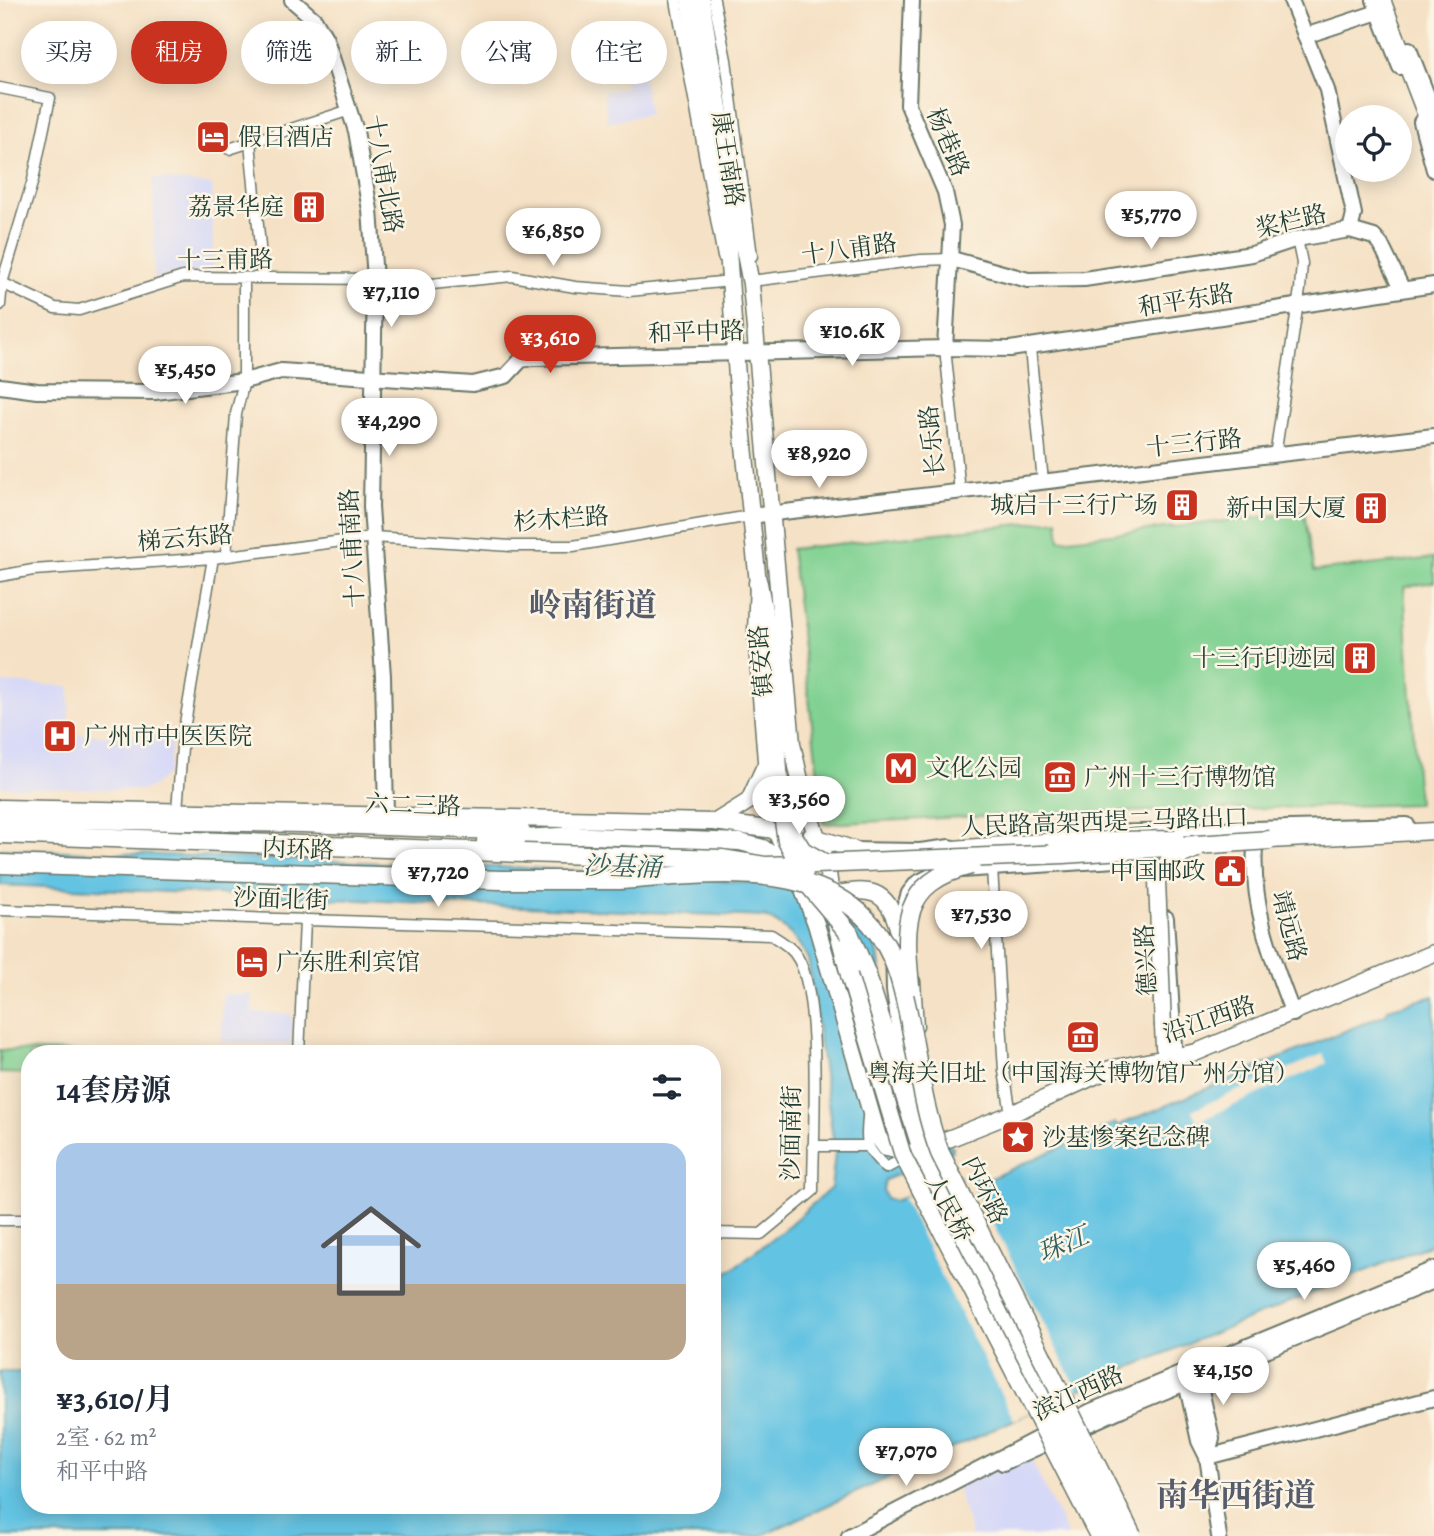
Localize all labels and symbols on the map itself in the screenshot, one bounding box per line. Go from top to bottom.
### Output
street label: 杨巷路 [919,103,977,181]
street label: 康王南路 [705,109,751,209]
street label: 十八甫北路 [358,112,410,236]
hotel icon: 假日酒店 [194,118,232,156]
place label: 假日酒店 [238,121,334,153]
building icon: 荔景华庭 [290,188,328,226]
place label: 荔景华庭 [188,191,284,223]
pin: ¥5,770 [1094,191,1208,251]
street label: 桨栏路 [1252,197,1330,245]
pin: ¥6,850 [496,208,610,268]
street label: 十八甫路 [799,226,899,272]
street label: 十三甫路 [177,243,273,277]
pin: ¥7,110 [334,270,448,329]
street label: 和平东路 [1136,277,1236,323]
pin: ¥10.6K [795,308,909,368]
street label: 和平中路 [647,314,745,350]
pin: ¥3,610 [493,316,607,375]
pin: ¥5,450 [128,346,242,406]
pin: ¥4,290 [332,398,446,458]
street label: 长乐路 [912,404,952,478]
street label: 十三行路 [1145,422,1243,464]
pin: ¥8,920 [762,430,876,490]
building icon: 城启十三行广场 [1163,486,1201,524]
street label: 十八甫南路 [333,487,371,609]
place label: 城启十三行广场 [990,489,1158,521]
building icon: 新中国大厦 [1352,489,1390,527]
place label: 新中国大厦 [1226,492,1346,524]
street label: 杉木栏路 [512,500,610,538]
street label: 梯云东路 [136,518,234,558]
district label: 岭南街道 [529,583,657,627]
street label: 镇安路 [742,624,780,698]
building icon: 十三行印迹园 [1341,639,1379,677]
place label: 十三行印迹园 [1192,642,1336,674]
hospital icon: 广州市中医医院 [41,717,79,755]
place label: 广州市中医医院 [84,720,252,752]
metro station icon: 文化公园 [882,749,920,787]
place label: 文化公园 [926,752,1022,784]
museum icon: 广州十三行博物馆 [1041,758,1079,796]
place label: 广州十三行博物馆 [1084,761,1276,793]
pin: ¥3,560 [742,776,856,836]
street label: 六二三路 [364,787,462,823]
street label: 人民路高架西堤二马路出口 [960,801,1248,843]
street label: 内环路 [261,832,335,866]
water label: 沙基涌 [582,848,665,885]
pin: ¥7,720 [381,850,495,909]
public building icon: 中国邮政 [1211,852,1249,890]
place label: 中国邮政 [1110,855,1206,887]
street label: 沙面北街 [232,881,330,917]
street label: 靖远路 [1264,887,1314,965]
pin: ¥7,530 [924,892,1038,951]
street label: 德兴路 [1128,923,1164,997]
hotel icon: 广东胜利宾馆 [233,943,271,981]
place label: 广东胜利宾馆 [276,946,420,978]
street label: 沿江西路 [1158,988,1260,1050]
museum icon: 粤海关旧址（中国海关博物馆广州分馆） [1064,1018,1102,1056]
place label: 粤海关旧址（中国海关博物馆广州分馆） [867,1057,1299,1089]
street label: 沙面南街 [774,1085,808,1181]
place icon: 沙基惨案纪念碑 [999,1118,1037,1156]
place label: 沙基惨案纪念碑 [1042,1121,1210,1153]
street label: 内环路 [955,1151,1015,1229]
street label: 人民桥 [918,1169,980,1247]
water label: 珠江 [1032,1217,1098,1271]
pin: ¥5,460 [1247,1242,1361,1302]
pin: ¥4,150 [1166,1348,1280,1407]
street label: 滨江西路 [1028,1358,1128,1428]
pin: ¥7,070 [849,1428,963,1488]
district label: 南华西街道 [1156,1473,1316,1517]

